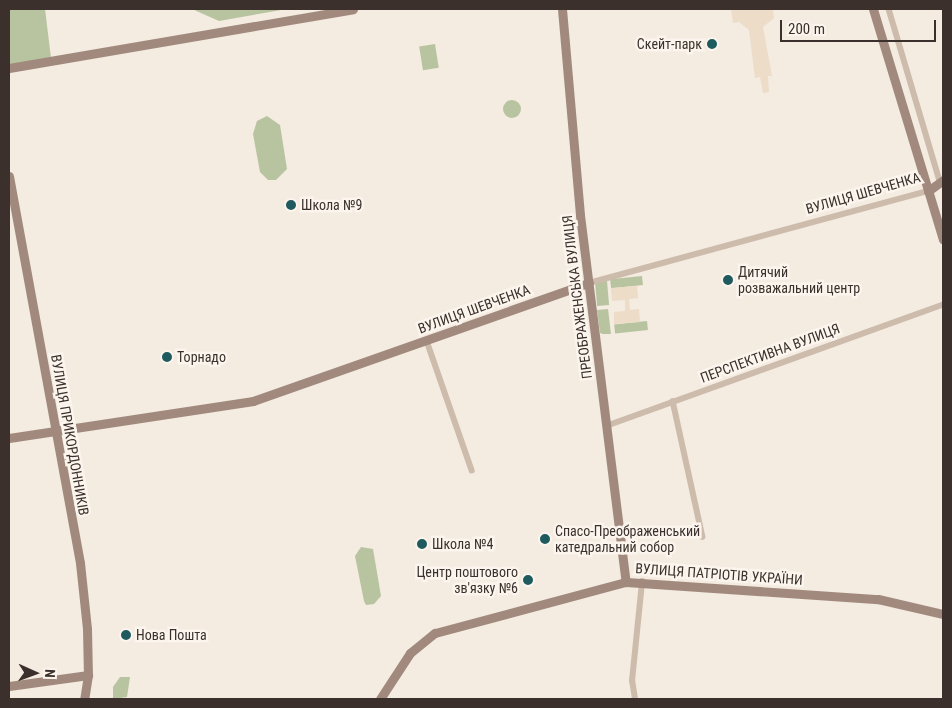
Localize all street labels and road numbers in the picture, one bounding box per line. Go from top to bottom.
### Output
street label: ВУЛИЦЯ ШЕВЧЕНКА [804,169,922,217]
street label: ПРЕОБРАЖЕНСЬКА ВУЛИЦЯ [559,214,595,380]
street label: ВУЛИЦЯ ШЕВЧЕНКА [416,281,532,337]
street label: ПЕРСПЕКТИВНА ВУЛИЦЯ [698,320,842,386]
street label: ВУЛИЦЯ ПРИКОРДОННИКІВ [48,353,92,517]
street label: ВУЛИЦЯ ПАТРІОТІВ УКРАЇНИ [635,560,803,588]

